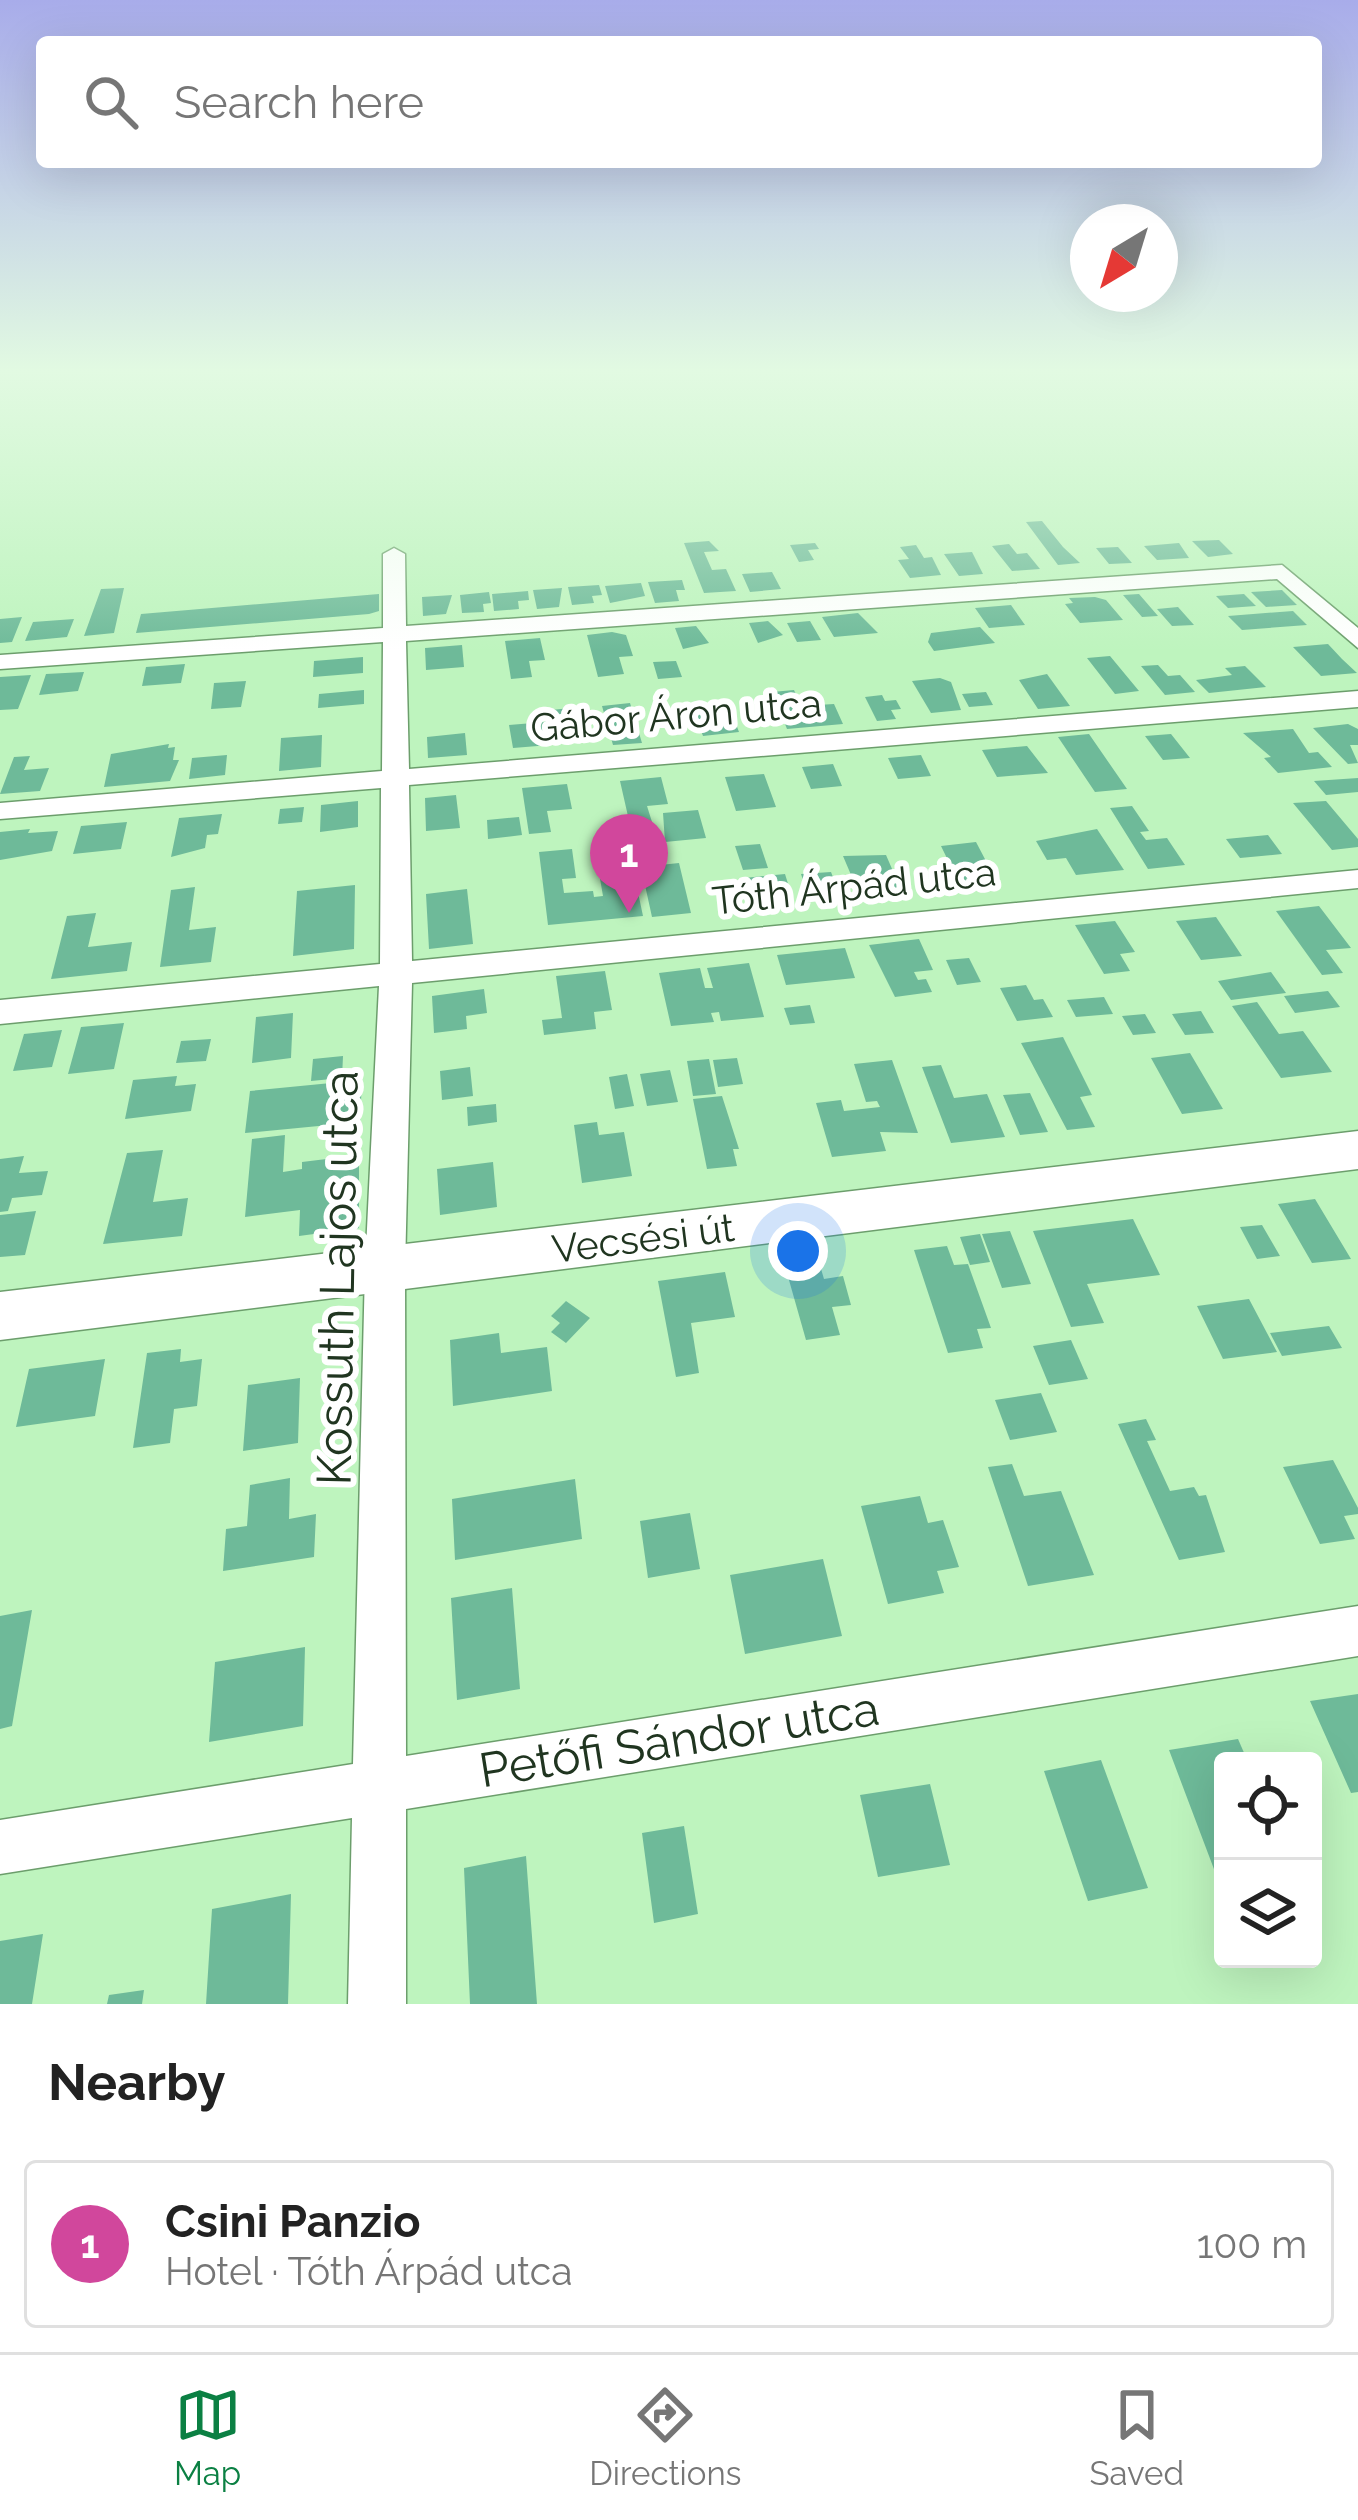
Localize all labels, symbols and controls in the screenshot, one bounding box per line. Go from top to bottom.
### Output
search box [36,36,1322,168]
icon: search [78,69,144,135]
text: Search here [174,76,424,129]
north arrow [1070,204,1178,312]
street label: Gábor Áron utca [529,679,823,751]
pin: 1 [590,814,668,913]
street label: Tóth Árpád utca [710,848,998,924]
street label: Kossuth Lajos utca [305,1070,369,1486]
street label: Vecsési út [549,1204,737,1272]
your location [768,1221,828,1281]
street label: Petőfi Sándor utca [475,1680,883,1798]
map controls [1214,1752,1322,1968]
button: locate [1214,1752,1322,1860]
button: layers [1214,1860,1322,1968]
text: Nearby [48,2052,225,2112]
text: Csini Panzio [165,2195,421,2248]
text: 1 [80,2221,100,2267]
text: 100 m [1197,2221,1307,2267]
text: Hotel · Tóth Árpád utca [165,2248,573,2294]
tab: Map [174,2382,241,2493]
tab: Directions [589,2382,742,2493]
tab: Saved [1090,2382,1184,2493]

